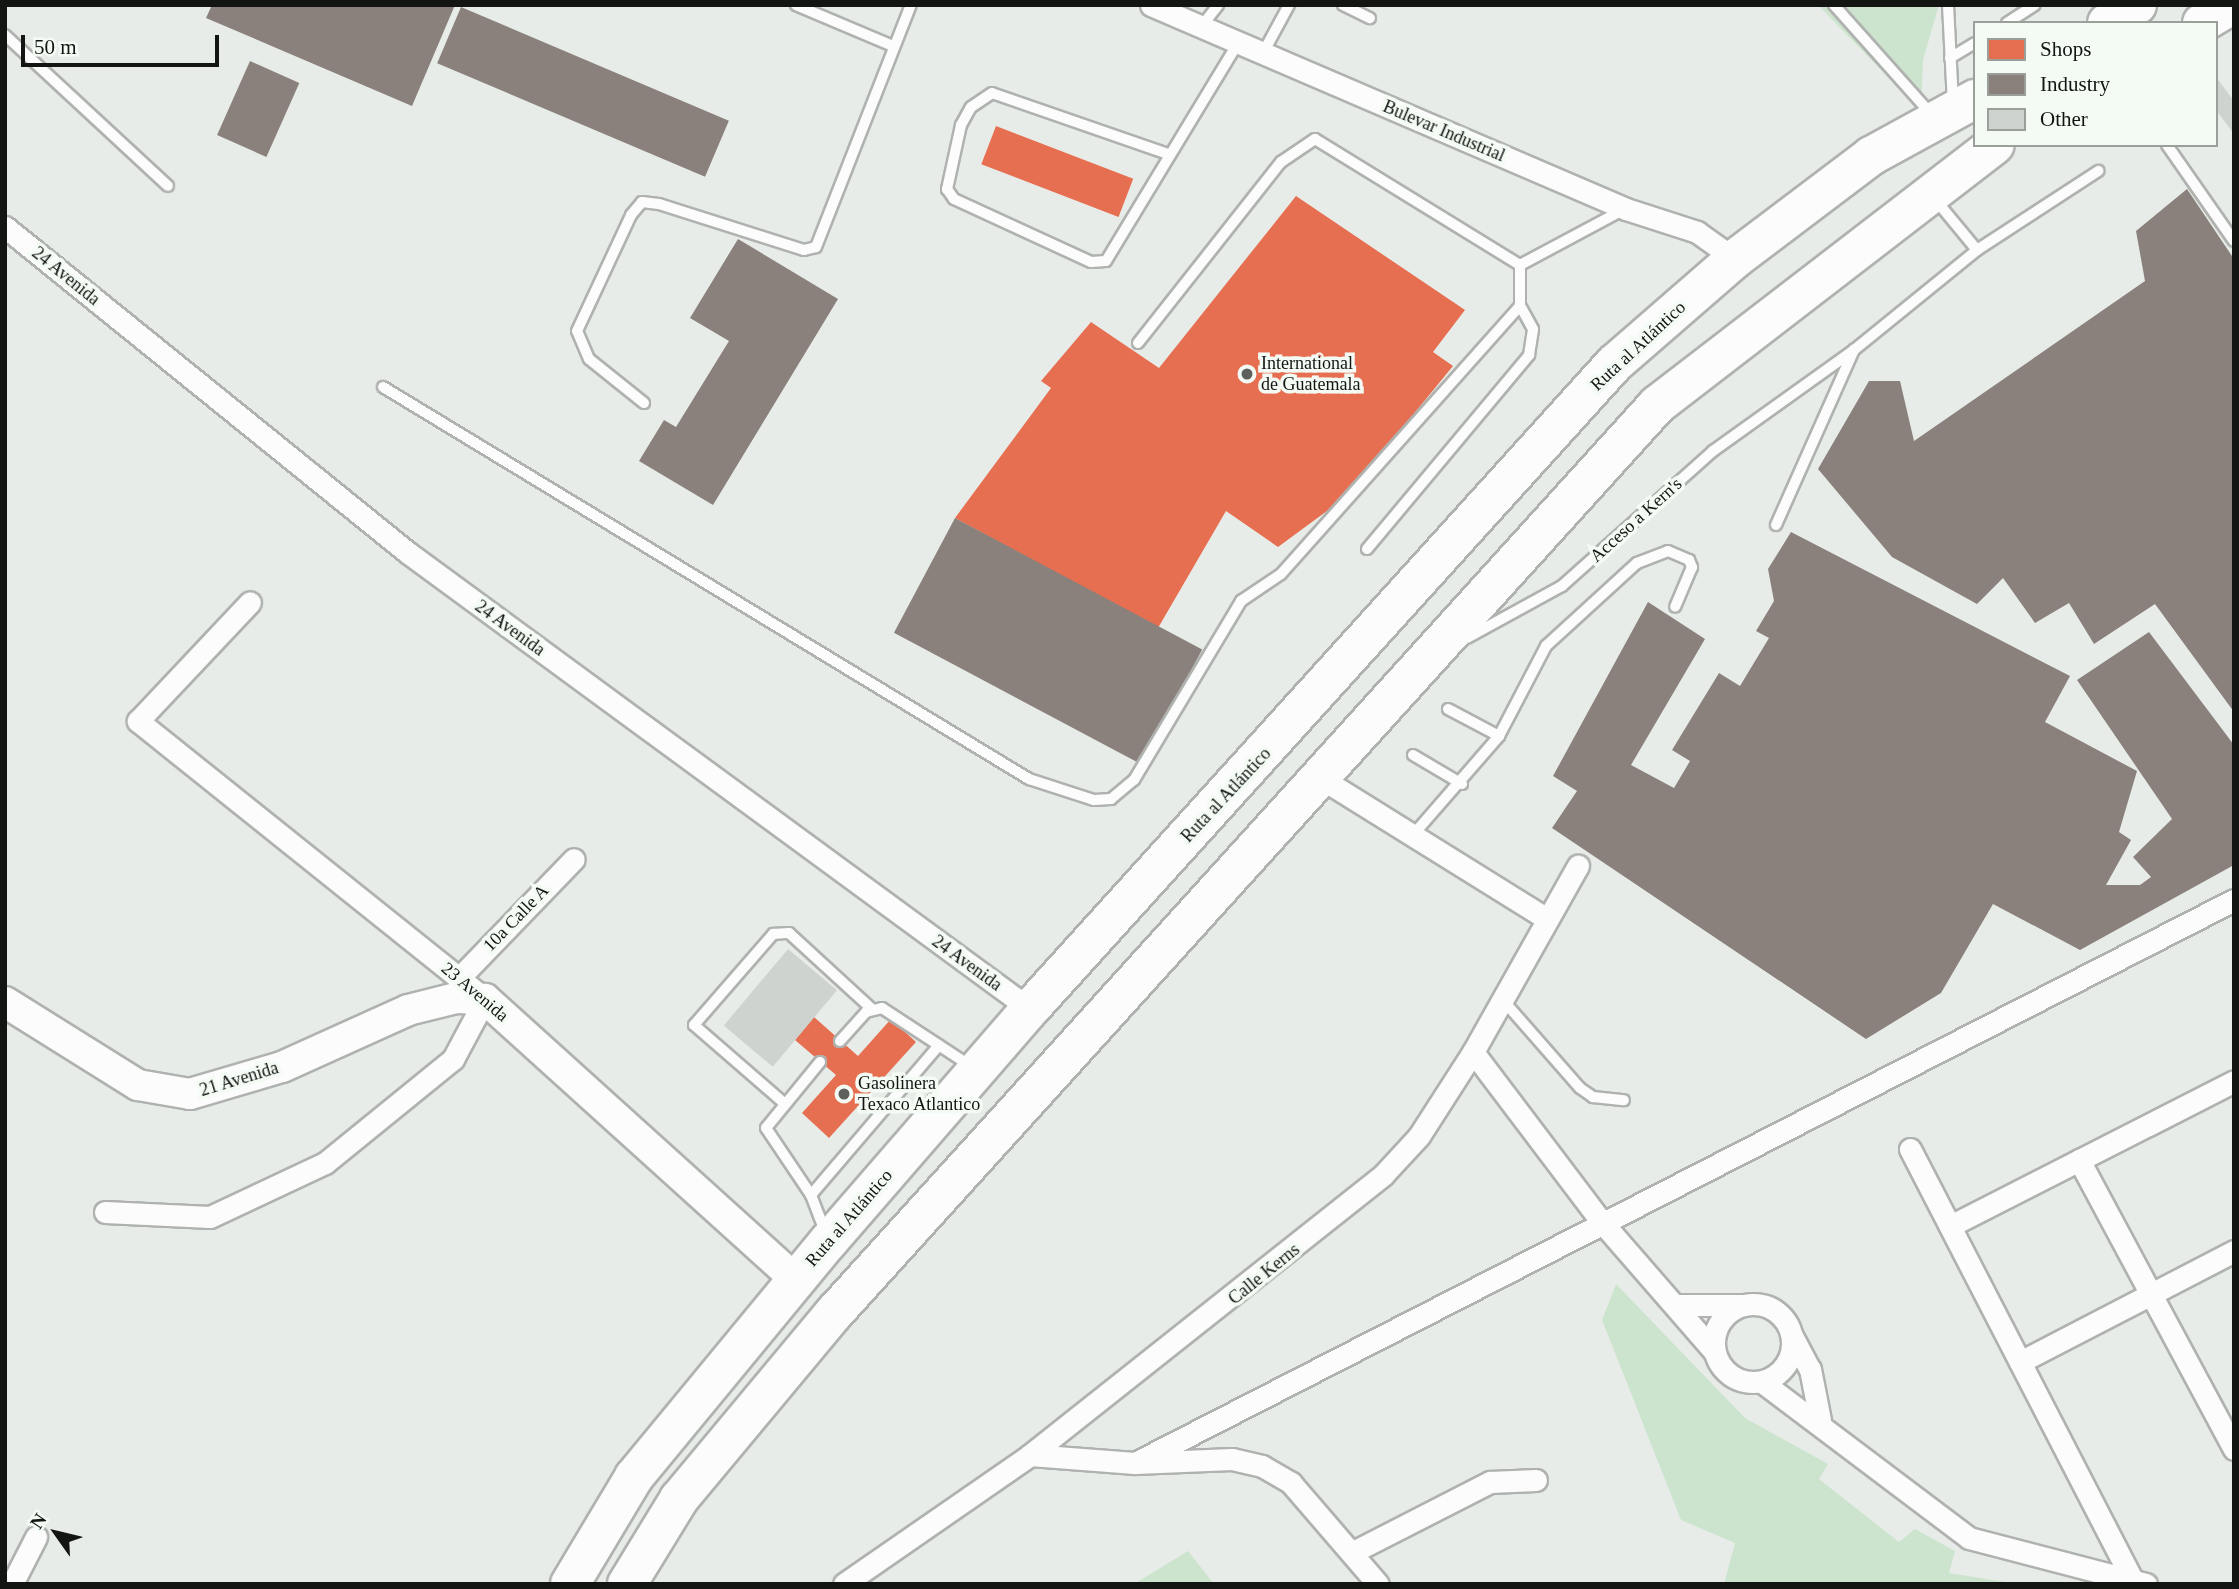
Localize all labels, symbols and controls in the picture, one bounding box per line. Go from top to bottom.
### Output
scale bar [24,21,222,65]
legend [1973,21,2218,147]
text: 50 m [34,35,77,59]
text: Shops [2040,37,2091,61]
text: Industry [2040,72,2110,96]
street label: Bulevar Industrial [1380,96,1508,166]
text: Other [2040,107,2088,131]
street label: 24 Avenida [27,242,105,310]
street label: Ruta al Atlántico [1586,296,1690,396]
place label: International de Guatemala [1261,353,1360,396]
marker: International de Guatemala [1239,366,1255,382]
street label: Acceso a Kern's [1586,473,1686,567]
street label: 24 Avenida [470,595,550,661]
street label: Ruta al Atlántico [1176,743,1276,847]
street label: 10a Calle A [478,880,554,956]
street label: 24 Avenida [927,930,1007,996]
street label: 23 Avenida [437,957,513,1027]
street label: 21 Avenida [197,1057,281,1101]
place label: Gasolinera Texaco Atlantico [858,1073,981,1116]
marker: Gasolinera Texaco Atlantico [836,1086,852,1102]
street label: Ruta al Atlántico [801,1165,897,1271]
street label: Calle Kerns [1224,1239,1304,1309]
north arrow [21,1498,91,1568]
text: N [26,1509,51,1533]

